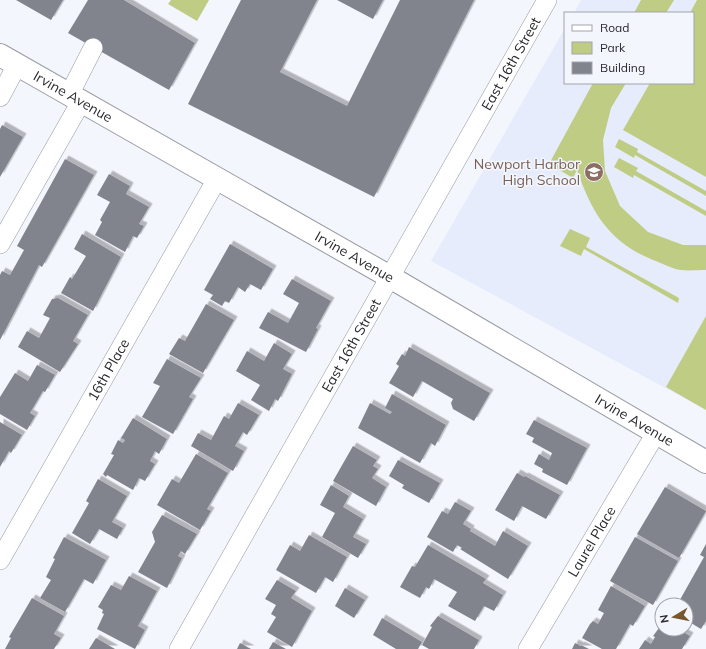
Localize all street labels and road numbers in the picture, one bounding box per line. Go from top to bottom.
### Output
street label: East 16th Street [477,14,545,113]
street label: Irvine Avenue [30,67,116,126]
street label: Irvine Avenue [312,227,397,286]
street label: East 16th Street [318,296,385,395]
street label: 16th Place [84,335,133,404]
street label: Irvine Avenue [592,390,677,450]
street label: Laurel Place [564,503,620,580]

